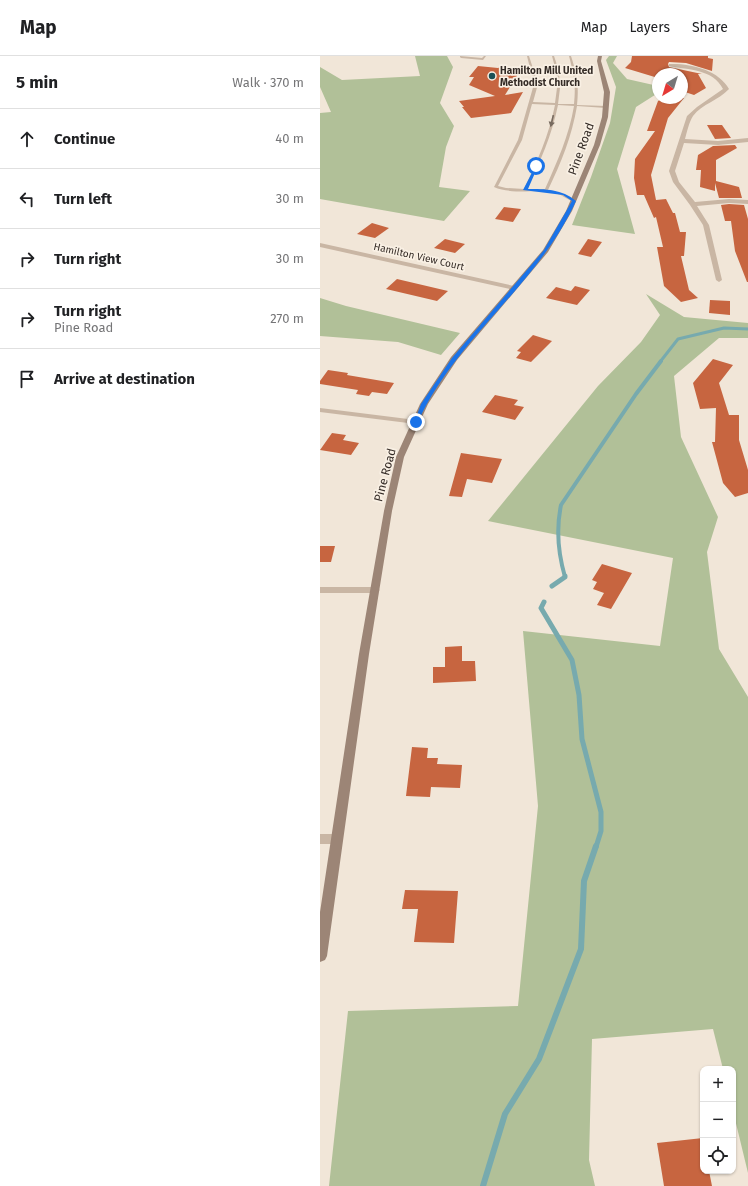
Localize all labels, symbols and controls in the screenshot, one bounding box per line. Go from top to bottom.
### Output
text: Map [20,16,57,39]
text: Map [581,19,607,36]
text: Layers [629,19,670,36]
text: Share [692,19,728,36]
place label: Hamilton Mill United Methodist Church [500,65,593,89]
north arrow [652,68,688,104]
marker: Hamilton Mill United Methodist Church [487,71,497,81]
text: 5 min [16,72,58,93]
text: Walk · 370 m [232,75,304,90]
one-way arrow [549,115,555,127]
street label: Pine Road [565,121,597,177]
icon: ahead [16,128,38,150]
text: Continue [54,130,115,148]
text: 40 m [275,131,304,146]
route start [527,157,545,175]
icon: left [16,188,38,210]
text: Turn left [54,190,112,208]
text: 30 m [276,191,304,206]
street label: Hamilton View Court [372,241,466,273]
icon: right [16,248,38,270]
text: Turn right [54,250,121,268]
text: 30 m [276,251,304,266]
text: Turn right [54,302,121,320]
icon: right [16,308,38,330]
text: 270 m [270,311,304,326]
text: Pine Road [54,320,113,335]
icon: arrive [16,368,38,390]
text: Arrive at destination [54,370,195,388]
route end [407,413,425,431]
street label: Pine Road [371,447,399,503]
map controls [700,1066,736,1174]
button: + [700,1066,736,1102]
button: − [700,1102,736,1138]
button: locate [700,1138,736,1174]

